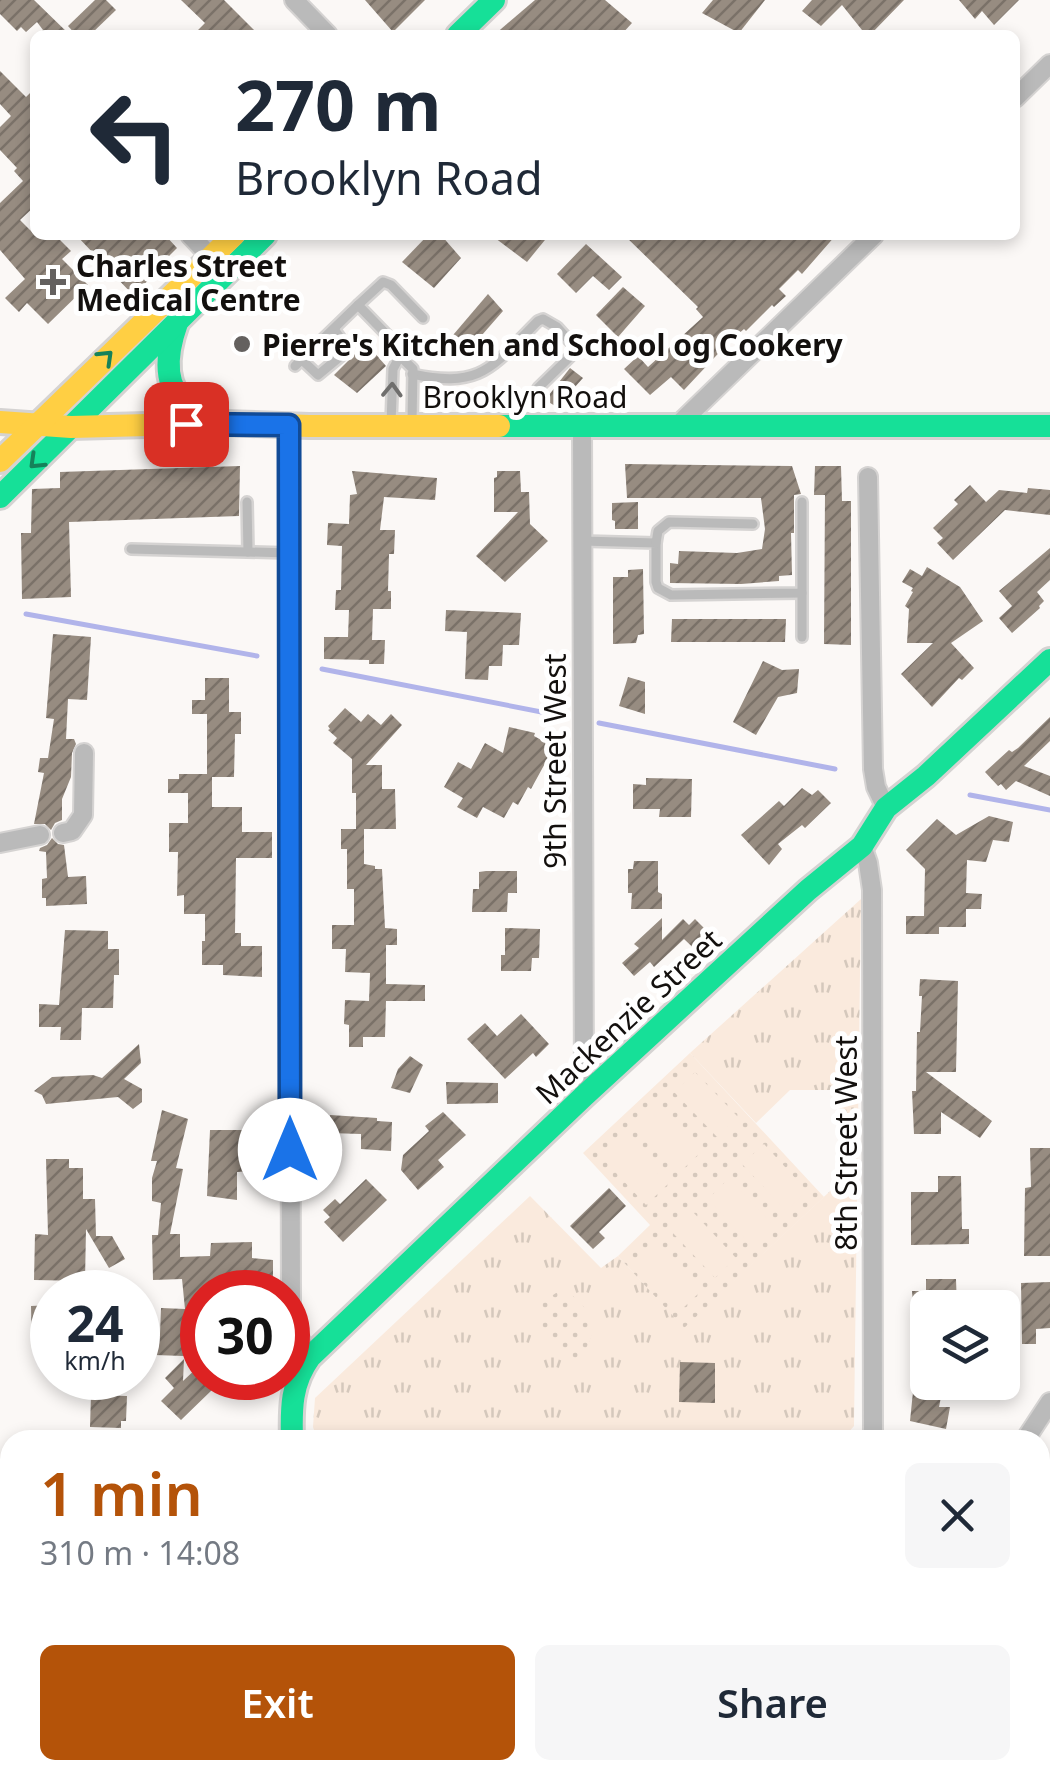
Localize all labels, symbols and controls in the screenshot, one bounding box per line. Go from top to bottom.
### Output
text: 270 m [235,56,442,152]
icon: left [70,70,200,200]
text: Brooklyn Road [235,147,543,208]
place label: Charles Street Medical Centre [76,245,301,320]
marker: Charles Street Medical Centre [40,269,66,295]
place label: Pierre's Kitchen and School og Cookery [262,324,844,365]
marker: Pierre's Kitchen and School og Cookery [231,333,253,355]
one-way arrow [94,351,112,369]
street label: Brooklyn Road [422,376,628,417]
one-way arrow [382,381,403,397]
pin [144,382,229,467]
icon: arrive [159,397,214,452]
one-way arrow [29,450,47,468]
street label: 9th Street West [534,653,575,869]
street label: Mackenzie Street [526,919,730,1113]
street label: 8th Street West [825,1035,866,1251]
position arrow [238,1098,342,1202]
speed limit sign: 30 [180,1270,310,1400]
text: 24 [66,1289,124,1357]
map controls [910,1290,1020,1400]
button: layers [910,1290,1020,1400]
text: km/h [64,1343,126,1377]
text: 1 min [40,1452,203,1534]
button: close [905,1463,1010,1568]
text: 310 m · 14:08 [40,1531,240,1574]
button: Exit [40,1645,515,1760]
button: Share [535,1645,1010,1760]

